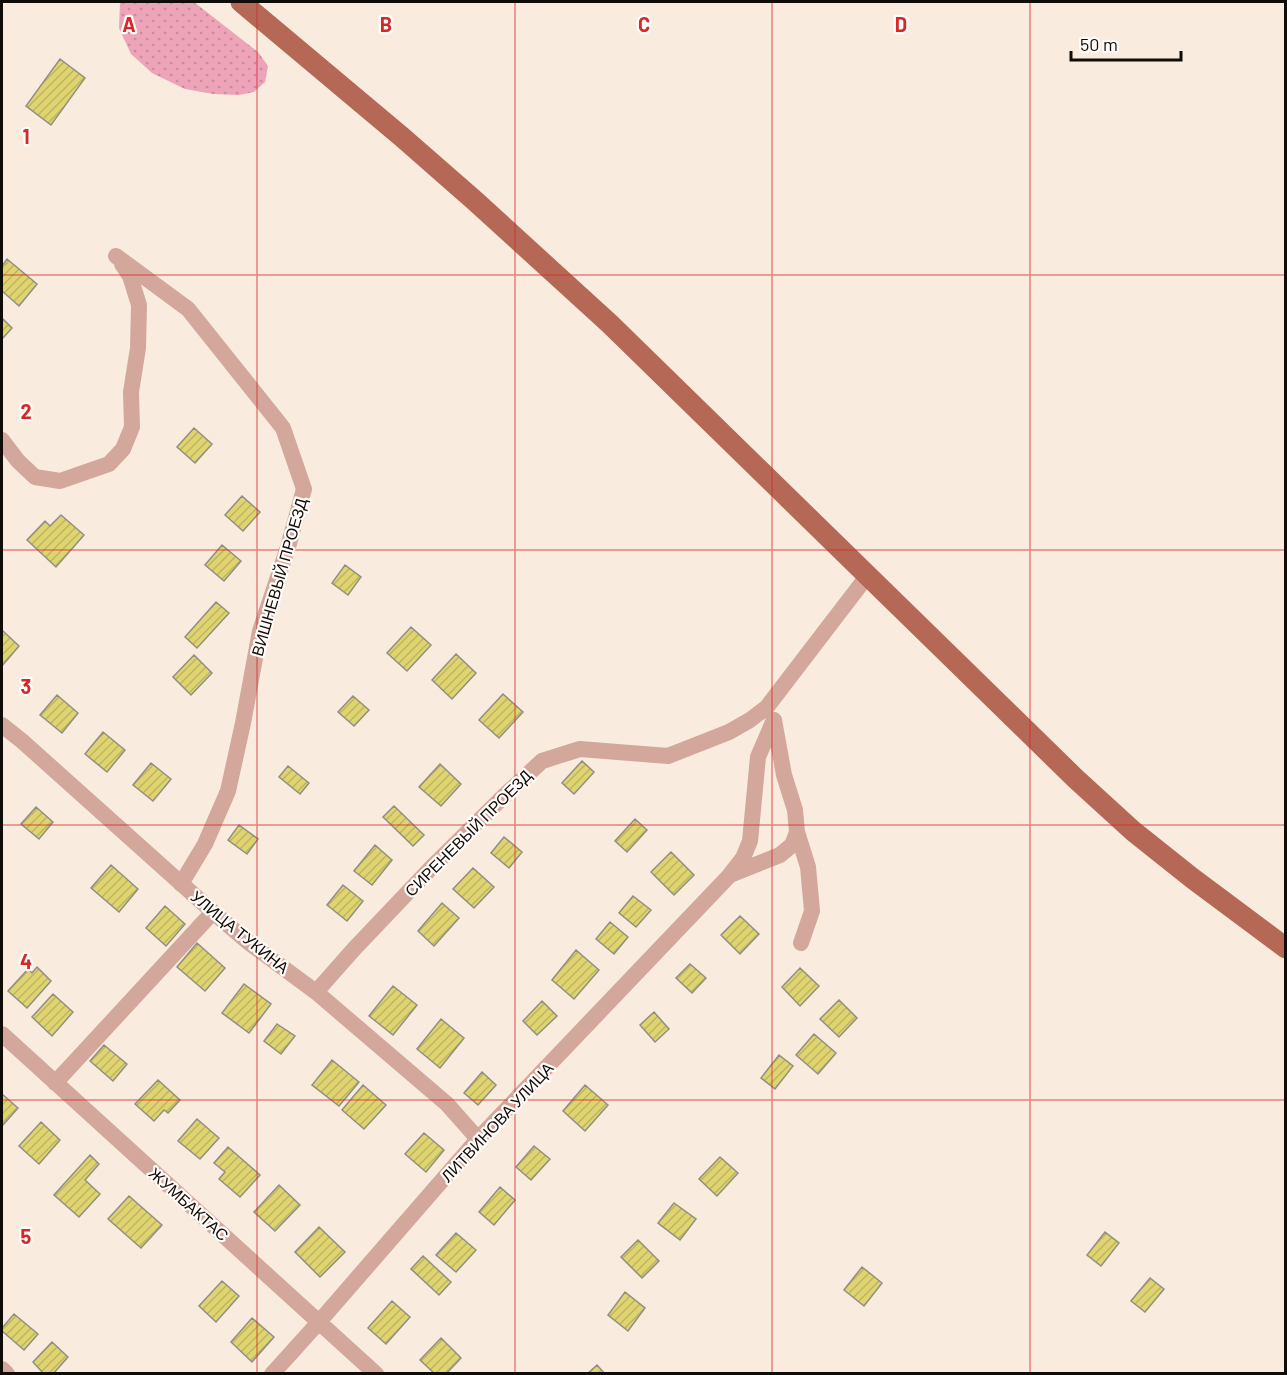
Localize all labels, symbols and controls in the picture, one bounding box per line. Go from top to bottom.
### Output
text: A [122,12,136,36]
text: B [380,12,392,36]
text: C [638,12,650,36]
text: D [895,12,907,36]
scale bar [1071,24,1180,62]
text: 50 m [1080,33,1118,55]
text: 1 [22,124,30,148]
text: 2 [20,399,32,423]
street label: ВИШНЕВЫЙ ПРОЕЗД [247,495,310,658]
text: 3 [21,674,31,698]
street label: СИРЕНЕВЫЙ ПРОЕЗД [400,765,535,900]
street label: УЛИЦА ТУКИНА [188,886,293,977]
text: 4 [20,949,32,973]
street label: ЛИТВИНОВА УЛИЦА [436,1058,557,1185]
street label: ЖУМБАКТАС [146,1163,233,1244]
text: 5 [21,1224,32,1248]

